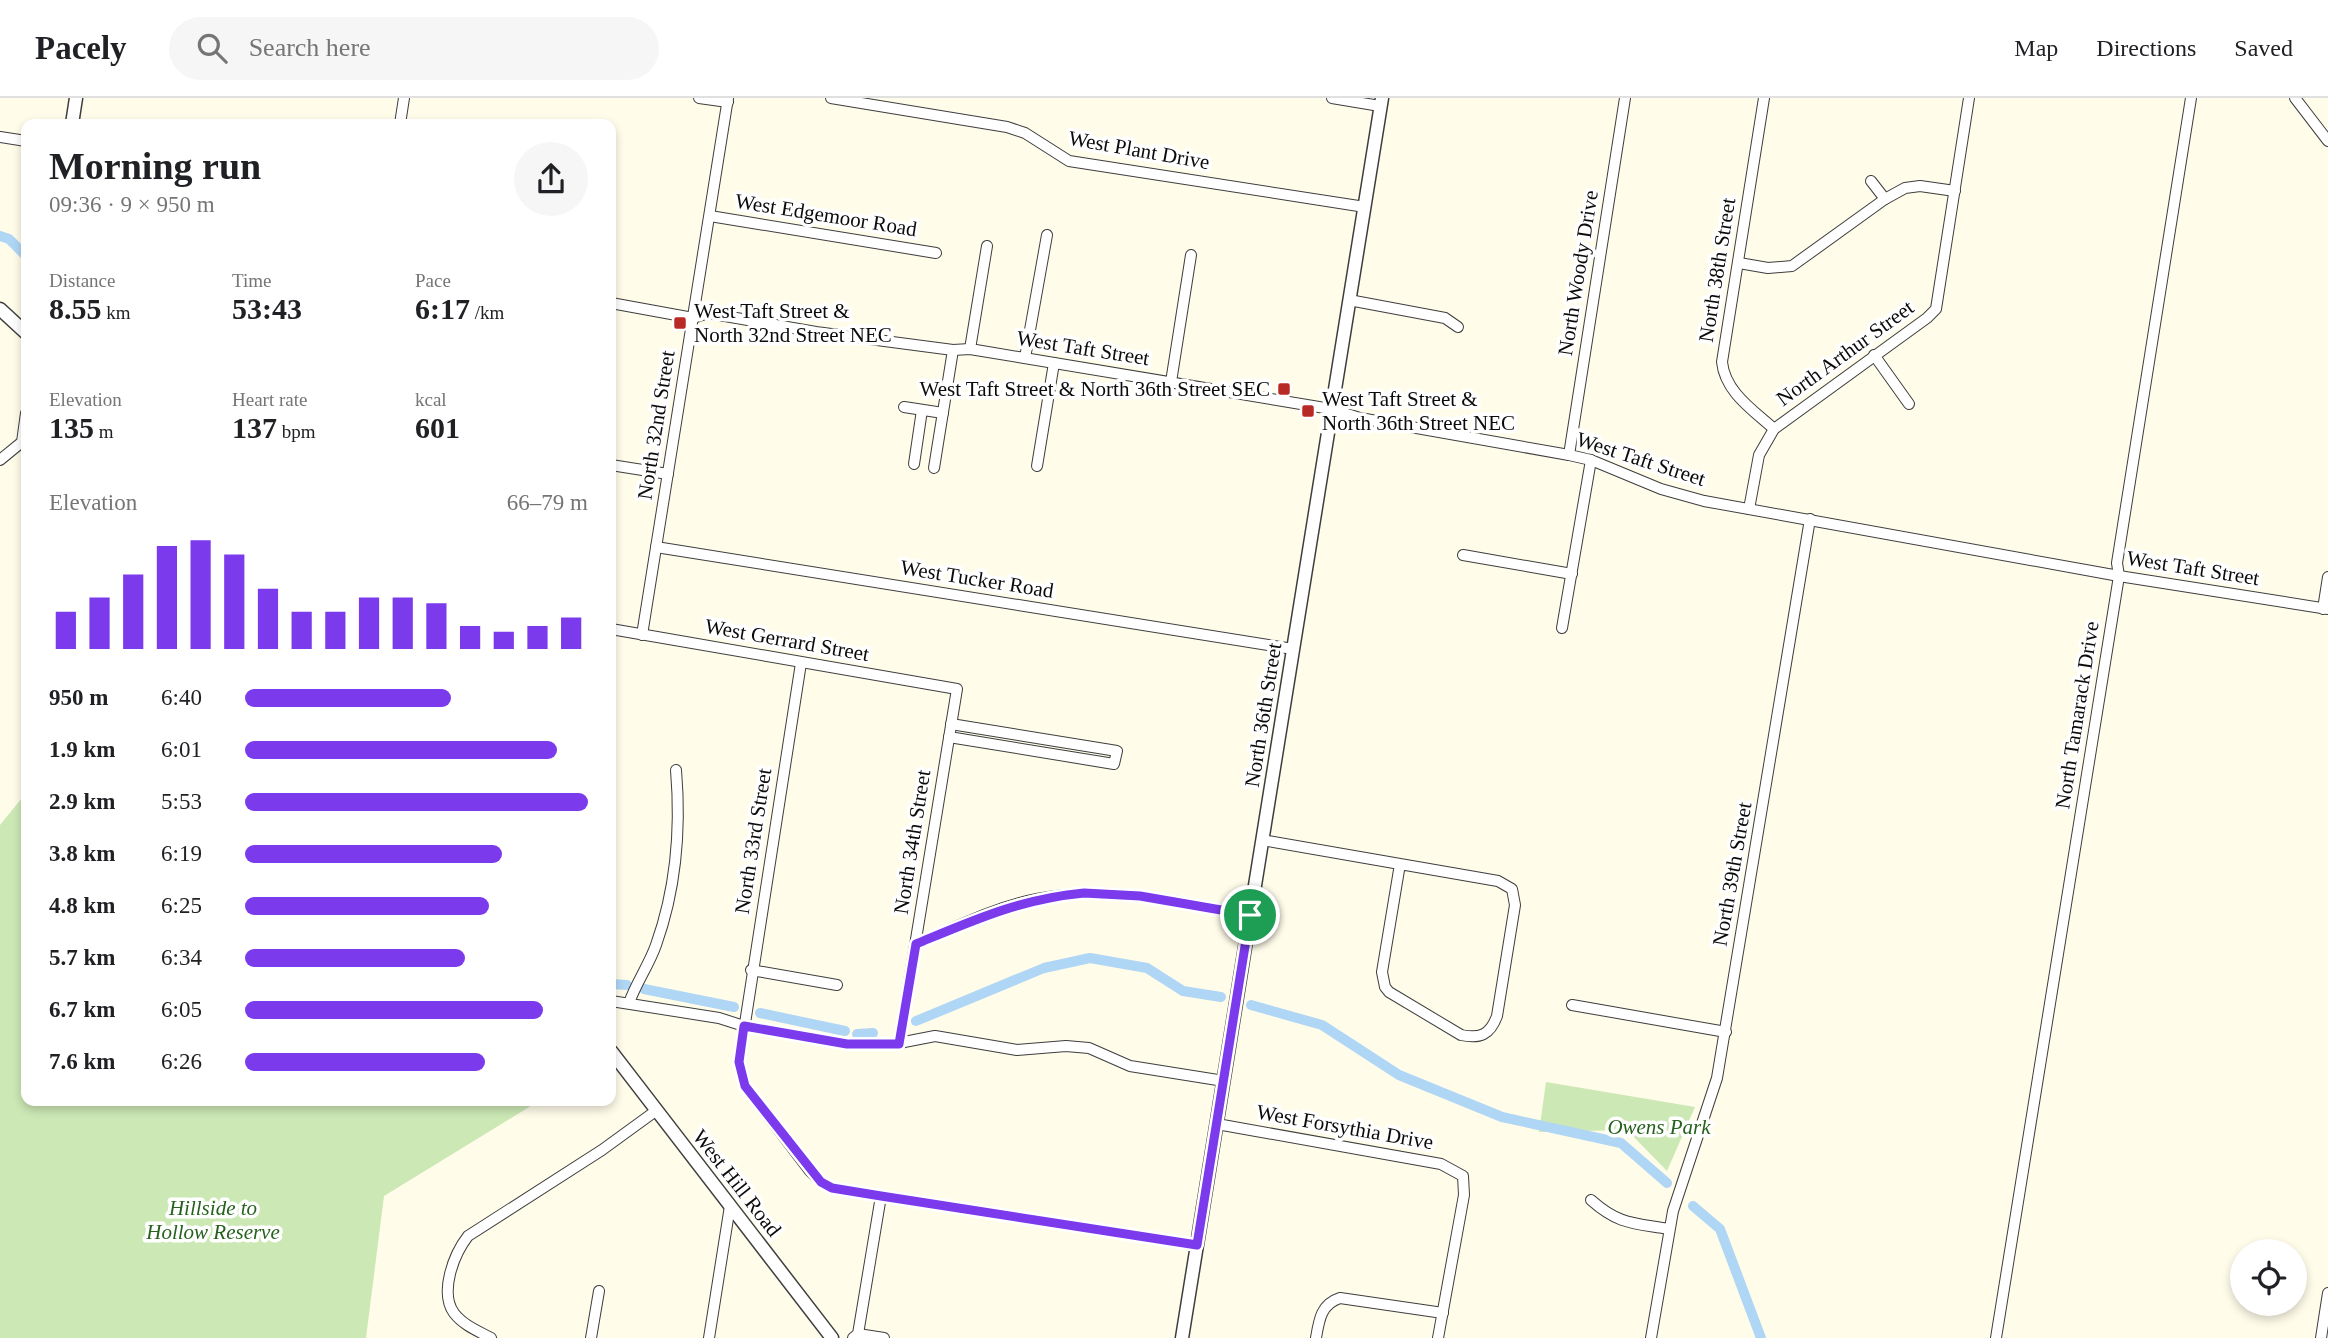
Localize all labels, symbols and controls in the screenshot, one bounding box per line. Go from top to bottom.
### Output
search box [169,17,659,80]
icon: search [193,29,231,67]
text: Pacely [35,30,127,66]
text: Search here [249,33,371,62]
text: Map [2014,35,2058,61]
text: Directions [2096,35,2196,61]
text: Saved [2234,35,2293,61]
street label: West Plant Drive [1067,126,1211,174]
button: share [514,142,588,216]
text: Morning run [49,145,261,187]
street label: West Edgemoor Road [733,189,919,241]
street label: North Woody Drive [1553,189,1603,357]
text: 09:36 · 9 × 950 m [49,192,215,217]
street label: North 38th Street [1694,196,1740,344]
text: Distance [49,270,115,291]
text: Time [232,270,271,291]
text: Pace [415,270,451,291]
text: 8.55 [49,292,102,325]
text: 53:43 [232,292,302,325]
text: 6:17 [415,292,470,325]
street label: North Arthur Street [1772,295,1918,411]
place label: West Taft Street & North 32nd Street NEC [694,299,892,347]
text: km [102,302,131,323]
text: /km [470,302,504,323]
marker: West Taft Street & North 32nd Street NEC [672,315,688,331]
street label: West Taft Street [1015,326,1151,370]
street label: North 32nd Street [632,349,680,501]
place label: West Taft Street & North 36th Street SEC [920,377,1270,401]
marker: West Taft Street & North 36th Street SEC [1276,381,1292,397]
place label: West Taft Street & North 36th Street NEC [1322,387,1515,435]
text: Elevation [49,389,122,410]
text: Heart rate [232,389,307,410]
text: kcal [415,389,447,410]
marker: West Taft Street & North 36th Street NEC [1300,403,1316,419]
text: 135 [49,411,94,444]
text: 137 [232,411,277,444]
text: 601 [415,411,460,444]
text: m [94,421,114,442]
text: bpm [277,421,316,442]
street label: West Taft Street [1574,427,1709,491]
text: Elevation [49,490,137,515]
text: 66–79 m [507,490,588,515]
street label: West Taft Street [2125,546,2261,590]
street label: West Tucker Road [899,555,1056,603]
street label: West Gerrard Street [703,614,871,666]
street label: North Tamarack Drive [2050,620,2104,810]
street label: North 36th Street [1240,641,1286,789]
text: 950 m [49,685,108,710]
text: 6:40 [161,685,202,710]
text: 1.9 km [49,737,115,762]
text: 6:01 [161,737,202,762]
street label: North 33rd Street [730,766,776,915]
street label: North 34th Street [889,768,935,916]
text: 2.9 km [49,789,115,814]
text: 5:53 [161,789,202,814]
street label: North 39th Street [1708,800,1757,948]
text: 3.8 km [49,841,115,866]
text: 6:19 [161,841,202,866]
pin [1220,885,1280,945]
text: 4.8 km [49,893,115,918]
text: 6:25 [161,893,202,918]
icon: arrive [1231,896,1269,934]
text: 5.7 km [49,945,115,970]
text: 6:34 [161,945,202,970]
text: 6.7 km [49,997,115,1022]
text: 6:05 [161,997,202,1022]
text: 7.6 km [49,1049,115,1074]
text: 6:26 [161,1049,202,1074]
street label: West Forsythia Drive [1255,1100,1435,1154]
park label: Owens Park [1607,1115,1711,1139]
street label: West Hill Road [688,1125,786,1242]
park label: Hillside to Hollow Reserve [145,1196,280,1244]
map controls [2230,1239,2307,1316]
button: locate [2230,1239,2307,1316]

